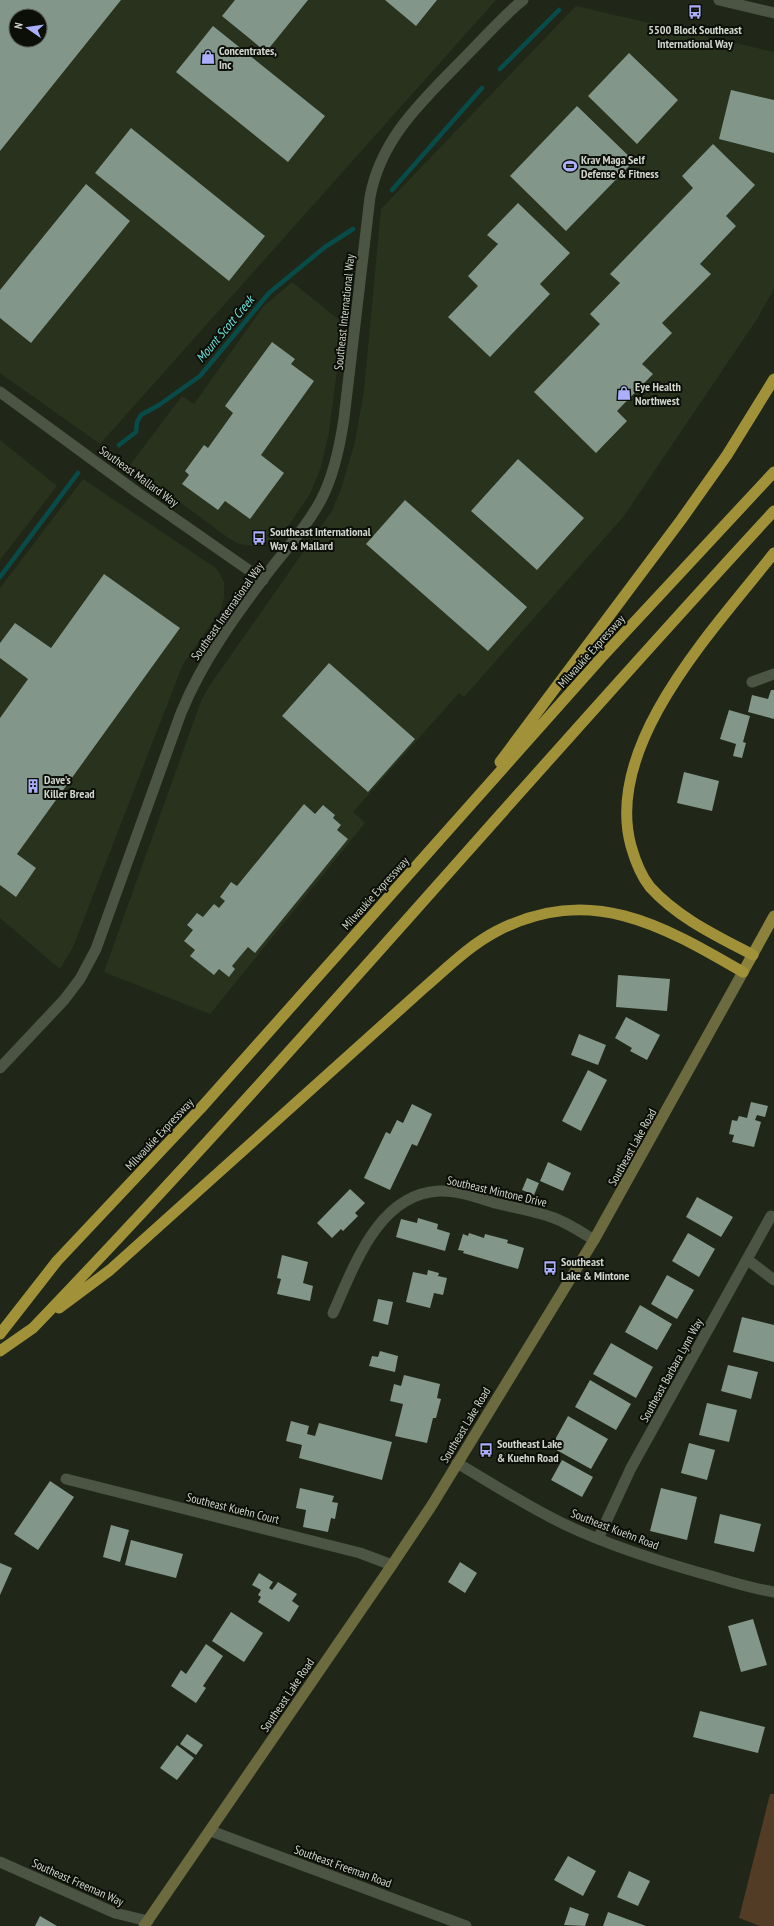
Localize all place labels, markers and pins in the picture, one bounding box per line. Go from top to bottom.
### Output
bus stop icon: 5500 Block Southeast International Way [687,4,703,20]
place label: 5500 Block Southeast International Way [648,22,742,51]
place label: Concentrates, Inc [219,43,277,72]
shop icon: Concentrates, Inc [200,49,216,65]
place label: Krav Maga Self Defense & Fitness [581,152,659,181]
sports icon: Krav Maga Self Defense & Fitness [562,158,578,174]
place label: Eye Health Northwest [635,379,681,408]
shop icon: Eye Health Northwest [616,385,632,401]
place label: Southeast International Way & Mallard [269,524,371,553]
bus stop icon: Southeast International Way & Mallard [251,530,267,546]
place label: Dave's Killer Bread [44,772,95,801]
building icon: Dave's Killer Bread [25,778,41,794]
place label: Southeast Lake & Mintone [561,1254,629,1283]
bus stop icon: Southeast Lake & Mintone [542,1260,558,1276]
place label: Southeast Lake & Kuehn Road [497,1436,562,1465]
bus stop icon: Southeast Lake & Kuehn Road [478,1442,494,1458]

